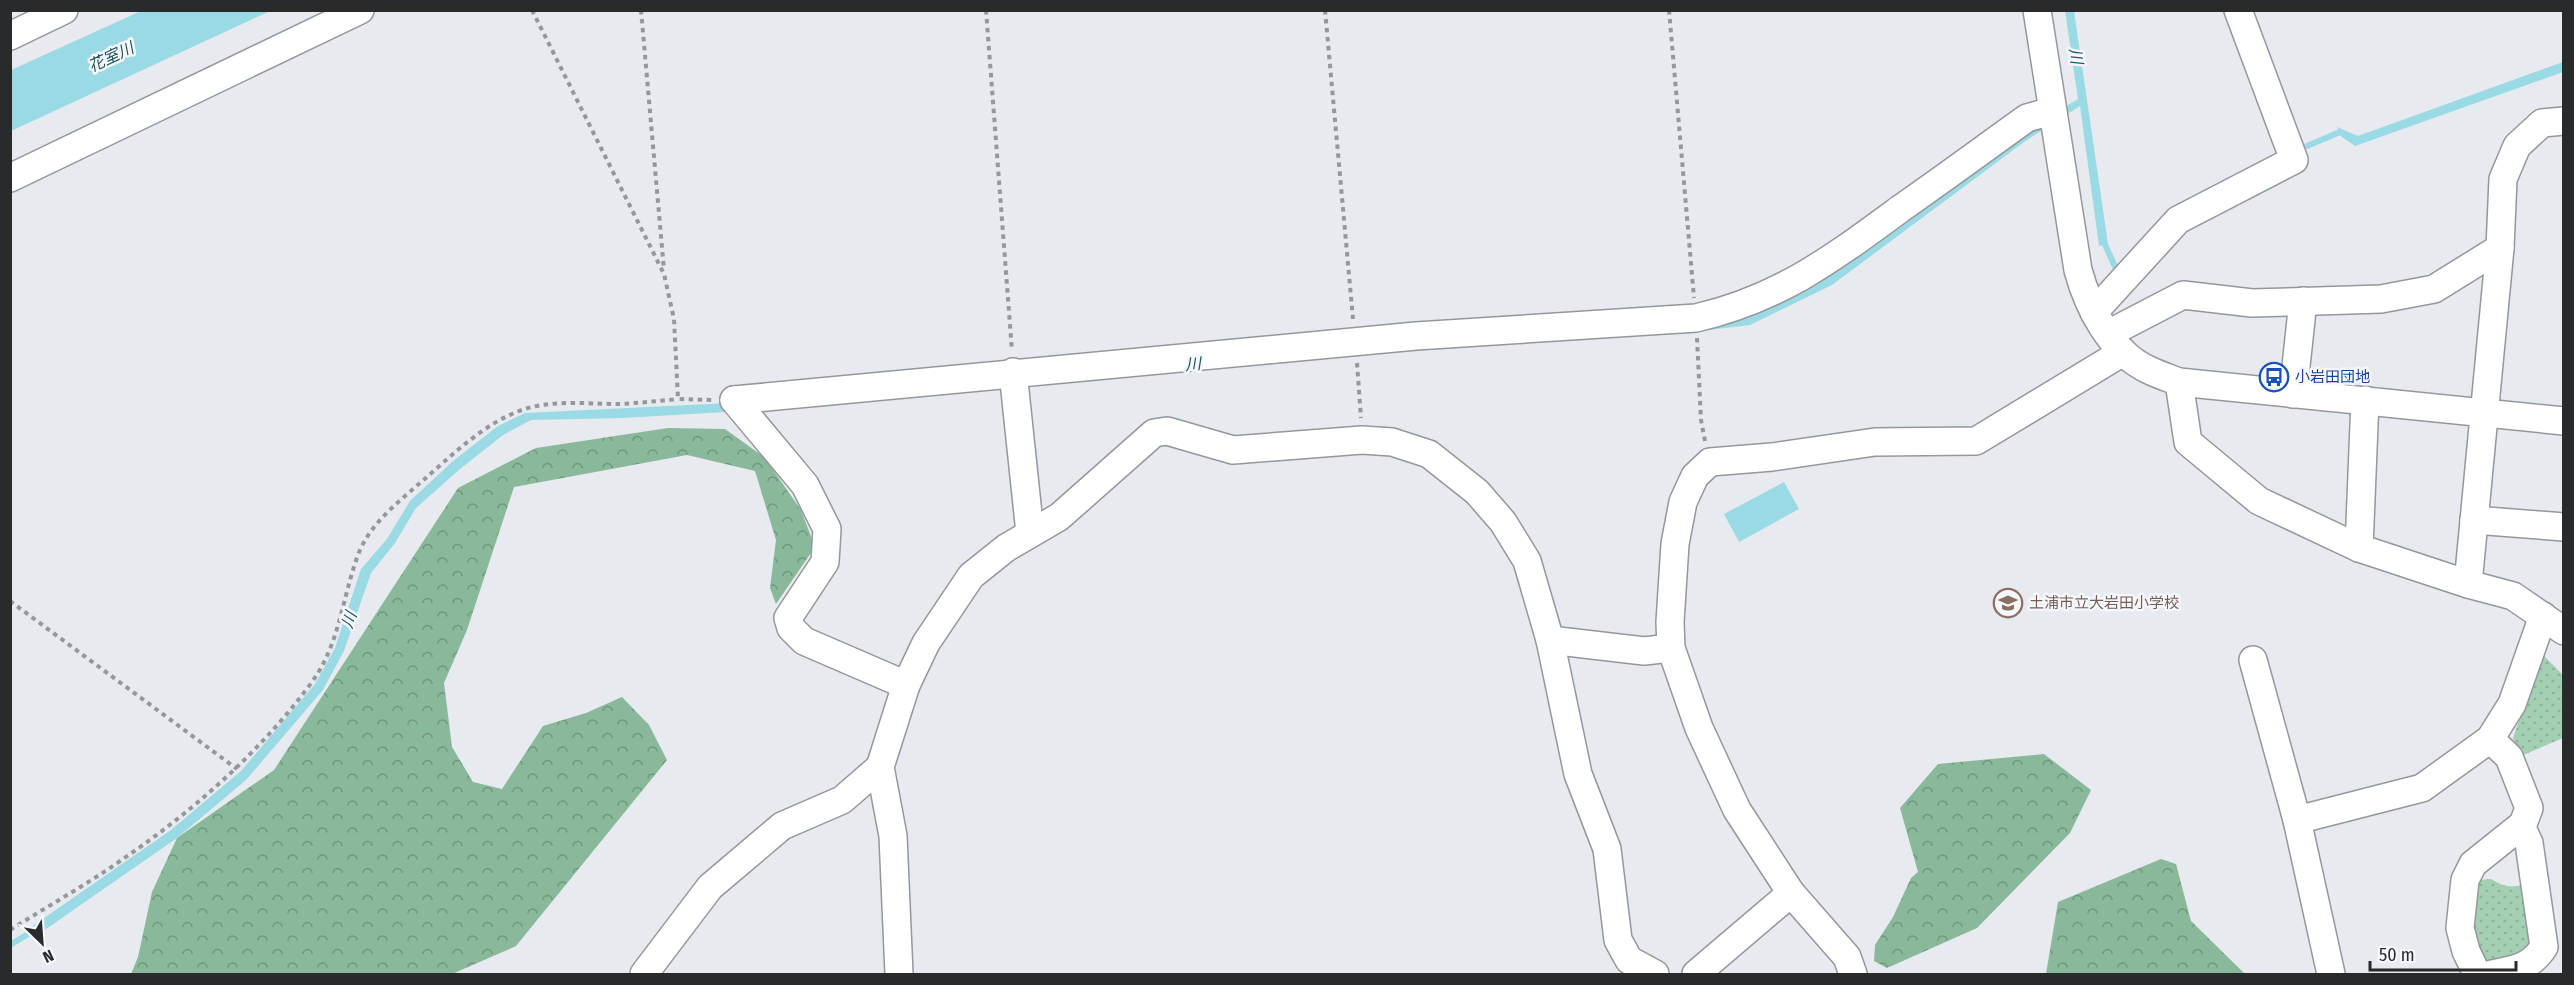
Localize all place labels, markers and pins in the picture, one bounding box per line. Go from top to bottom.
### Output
bus stop icon: 小岩田団地 [2258,361,2290,393]
place label: 小岩田団地 [2295,368,2370,386]
school or university icon: 土浦市立大岩田小学校 [1992,587,2024,619]
place label: 土浦市立大岩田小学校 [2029,594,2179,612]

